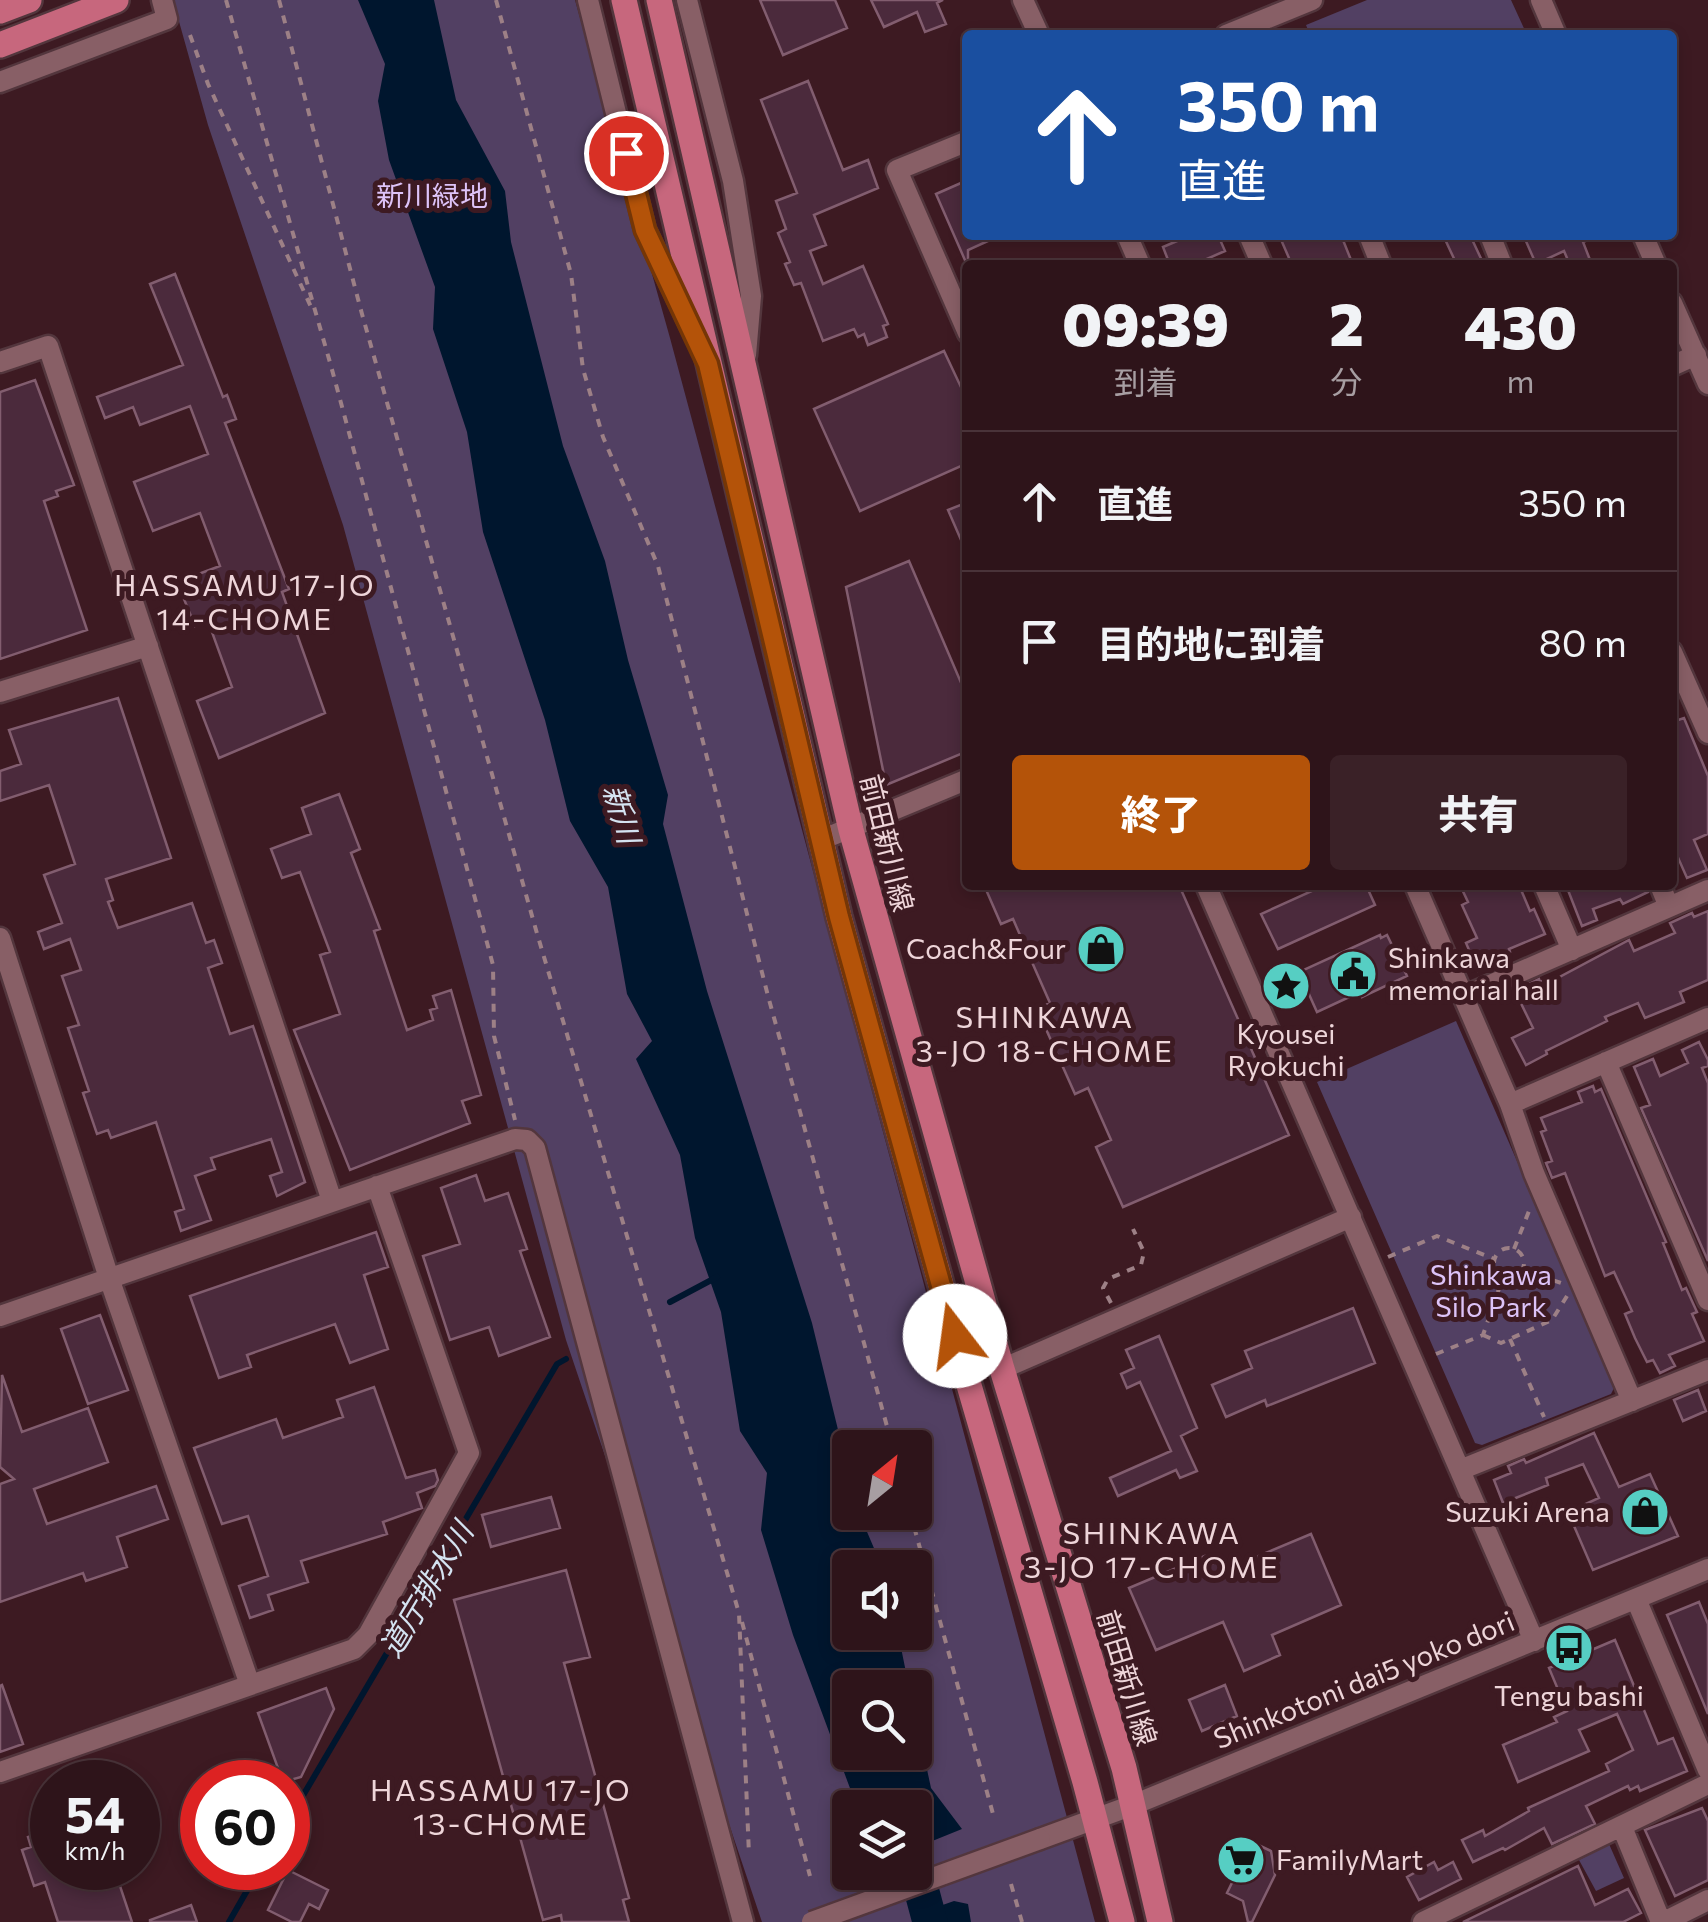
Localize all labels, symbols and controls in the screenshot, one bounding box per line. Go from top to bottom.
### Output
text: 350 m [1177,60,1380,145]
icon: ahead [1012,70,1142,200]
pin [584,111,669,196]
icon: arrive [599,126,654,181]
text: 直進 [1177,151,1267,206]
park label: 新川緑地 [376,178,488,212]
text: 09:39 [1062,285,1229,358]
text: 2 [1329,285,1364,358]
text: 430 [1464,288,1577,361]
text: m [1506,360,1534,400]
text: 到着 [1114,361,1178,401]
text: 分 [1331,361,1363,401]
icon: ahead [1012,474,1067,529]
text: 350 m [1518,478,1627,525]
text: 直進 [1097,479,1173,526]
district label: HASSAMU 17-JO 14-CHOME [114,565,376,636]
icon: arrive [1012,614,1067,669]
text: 80 m [1539,618,1627,665]
text: 目的地に到着 [1097,619,1325,666]
button: 終了 [1012,755,1310,870]
button: 共有 [1330,755,1627,870]
street label: 前田新川線 [855,771,921,915]
water label: 新川 [597,779,650,850]
shop icon: Coach&Four [1075,923,1127,975]
place label: Coach&Four [906,931,1066,965]
place label: Shinkawa memorial hall [1388,940,1559,1006]
public building icon: Shinkawa memorial hall [1327,948,1379,1000]
place icon: Kyousei Ryokuchi [1260,960,1312,1012]
district label: SHINKAWA 3-JO 18-CHOME [916,997,1174,1068]
place label: Kyousei Ryokuchi [1227,1016,1345,1082]
park label: Shinkawa Silo Park [1430,1257,1552,1323]
position arrow [903,1284,1007,1388]
north arrow [832,1430,932,1530]
map controls [832,1430,932,1890]
shop icon: Suzuki Arena [1619,1486,1671,1538]
place label: Suzuki Arena [1445,1494,1610,1528]
water label: 道庁排水川 [370,1512,481,1663]
district label: SHINKAWA 3-JO 17-CHOME [1024,1513,1280,1584]
button: sound [832,1550,932,1650]
street label: Shinkotoni dai5 yoko dori [1208,1603,1519,1755]
street label: 前田新川線 [1091,1606,1165,1750]
bus stop icon: Tengu bashi [1543,1622,1595,1674]
button: search [832,1670,932,1770]
place label: Tengu bashi [1494,1678,1644,1712]
speed limit sign: 60 [180,1760,310,1890]
district label: HASSAMU 17-JO 13-CHOME [370,1770,632,1841]
text: 54 [65,1782,125,1843]
button: layers [832,1790,932,1890]
supermarket icon: FamilyMart [1215,1834,1267,1886]
text: km/h [65,1835,125,1865]
place label: FamilyMart [1276,1842,1423,1876]

